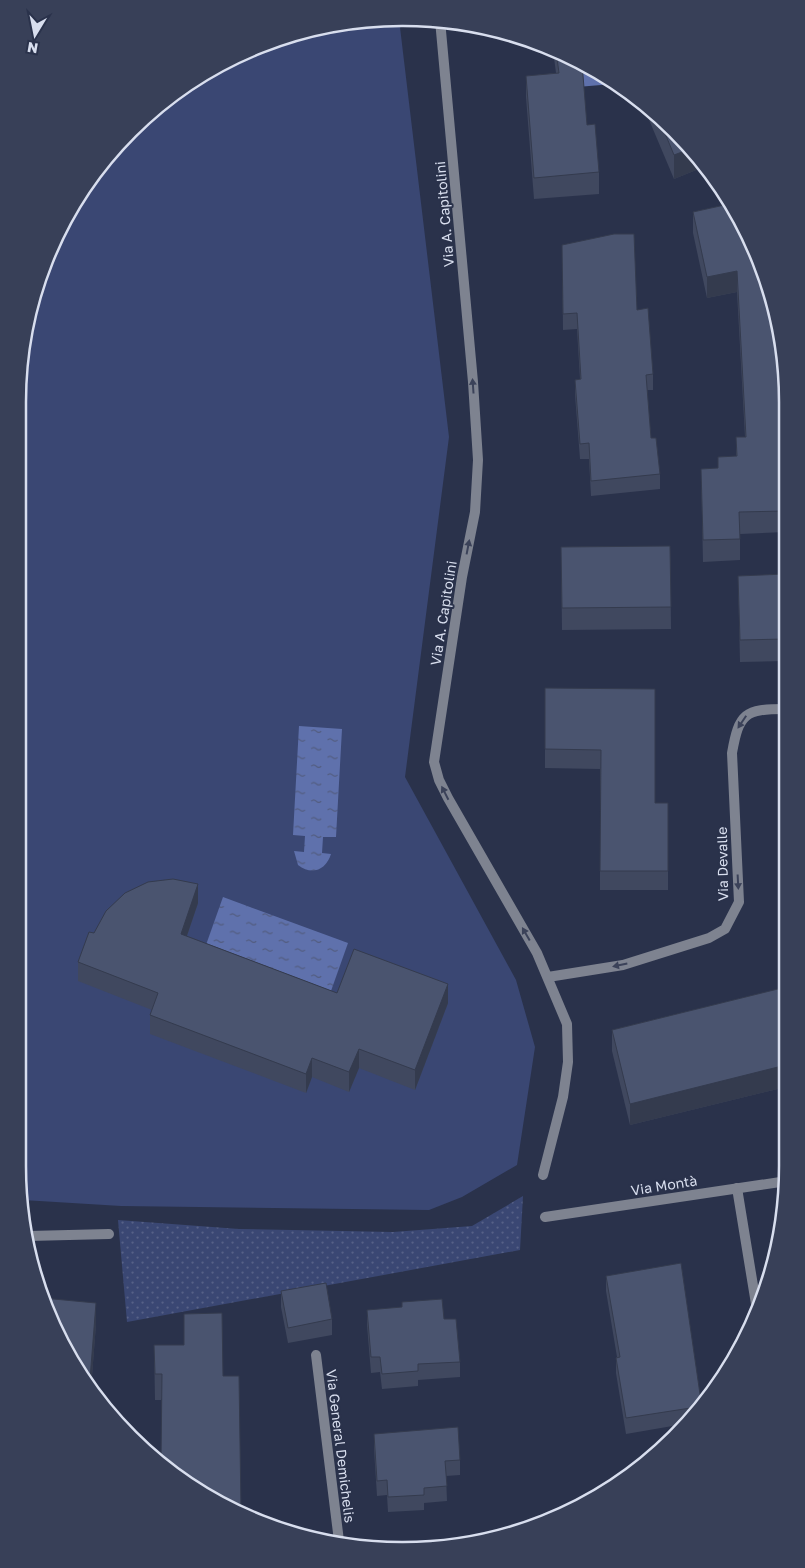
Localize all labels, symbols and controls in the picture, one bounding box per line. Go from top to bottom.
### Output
north arrow [10,10,60,60]
text: N [26,39,39,58]
street label: Via A. Capitolini [431,160,457,268]
one-way arrow [469,378,477,394]
one-way arrow [464,540,472,555]
street label: Via A. Capitolini [426,559,460,667]
one-way arrow [737,715,747,729]
one-way arrow [441,785,449,800]
street label: Via Devalle [713,827,731,901]
one-way arrow [735,874,743,890]
one-way arrow [522,926,530,941]
one-way arrow [611,962,627,970]
street label: Via Montà [630,1171,698,1199]
street label: Via General Demichelis [323,1368,359,1524]

